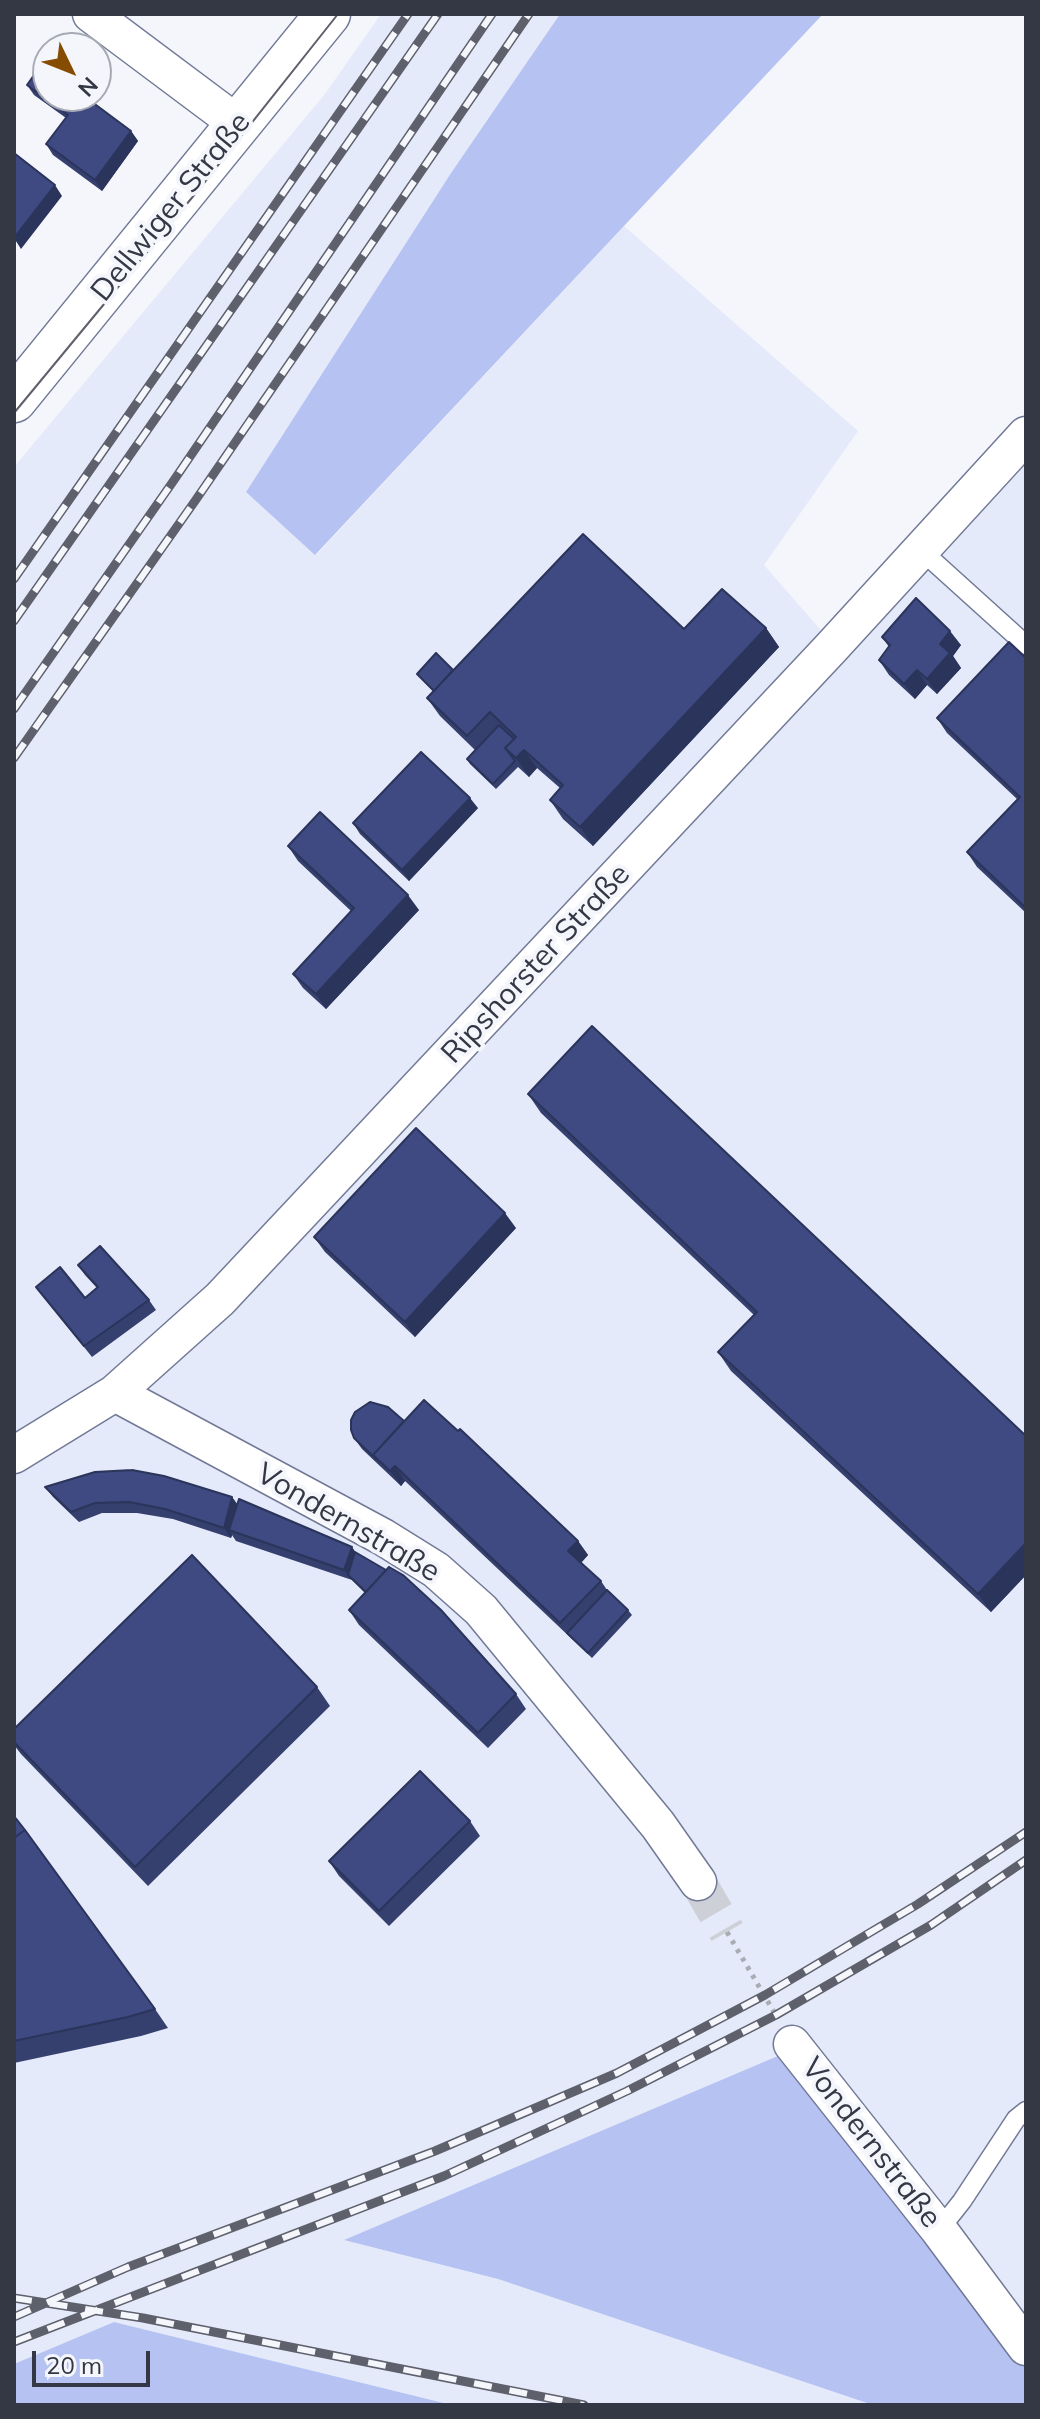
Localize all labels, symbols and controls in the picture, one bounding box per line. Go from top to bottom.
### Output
north arrow [32,32,112,112]
text: N [72,71,104,103]
street label: Dellwiger Straße [84,105,258,309]
street label: Ripshorster Straße [434,857,638,1071]
street label: Vondernstraße [250,1456,446,1590]
street label: Vondernstraße [793,2051,949,2235]
scale bar [36,2335,154,2385]
text: 20 m [46,2350,102,2380]

